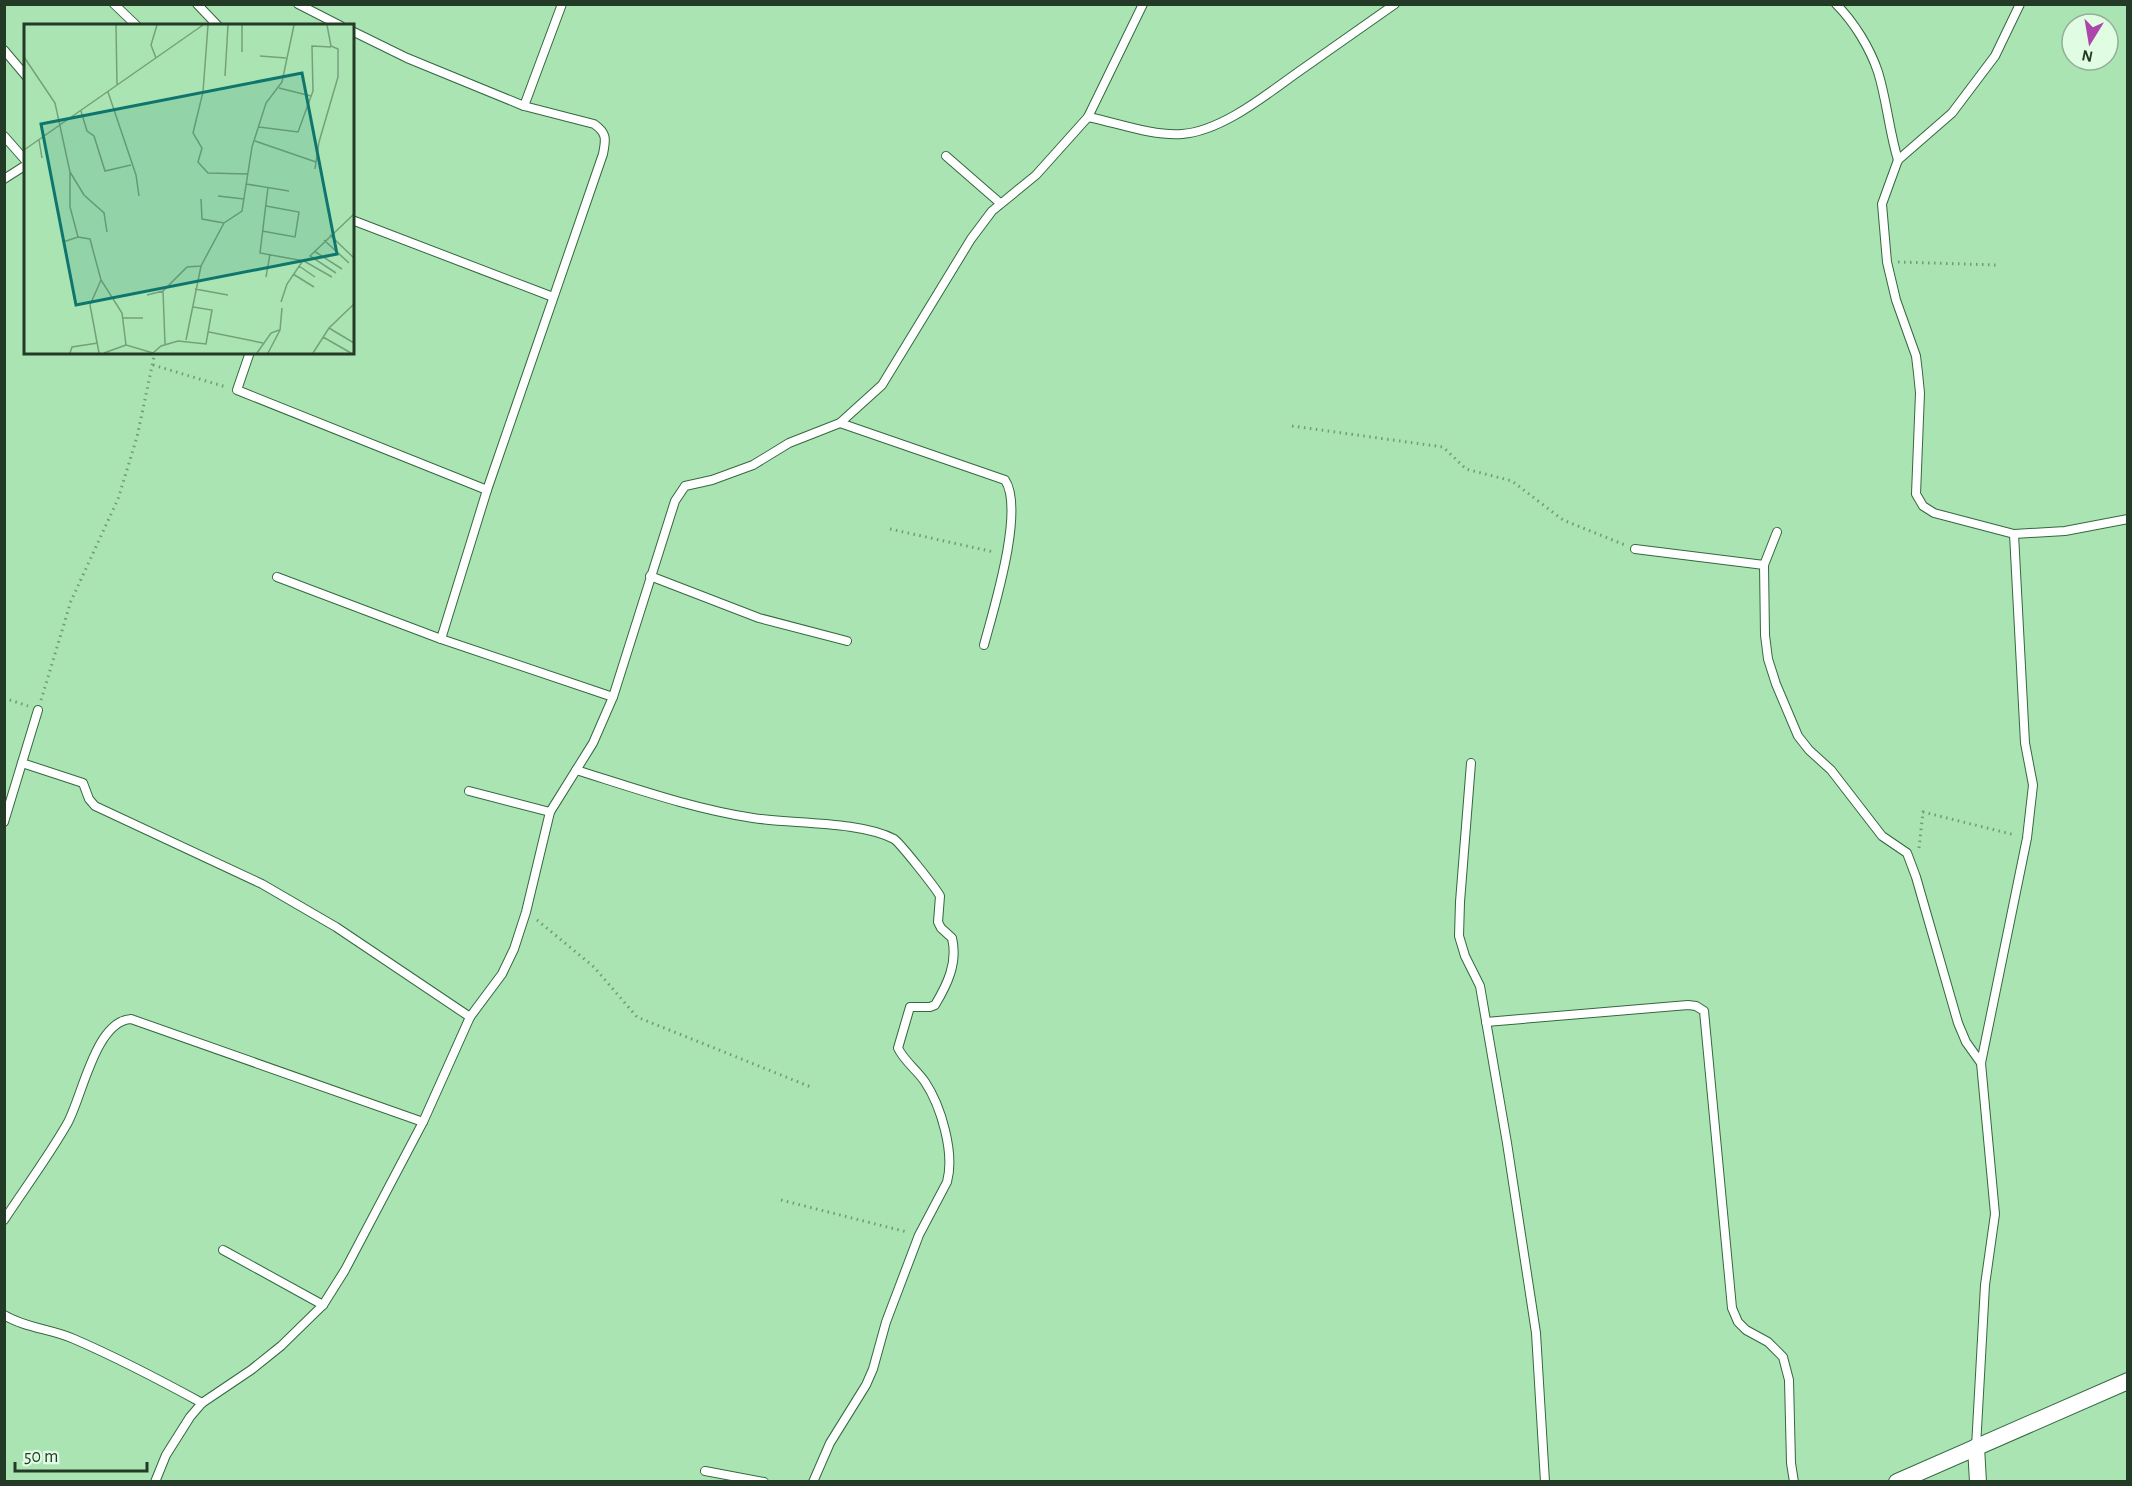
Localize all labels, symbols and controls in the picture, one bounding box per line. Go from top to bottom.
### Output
north arrow [2060,12,2120,72]
inset map [24,24,354,354]
text: N [2080,47,2094,65]
scale bar [15,1435,147,1473]
text: 50 m [24,1448,58,1466]

